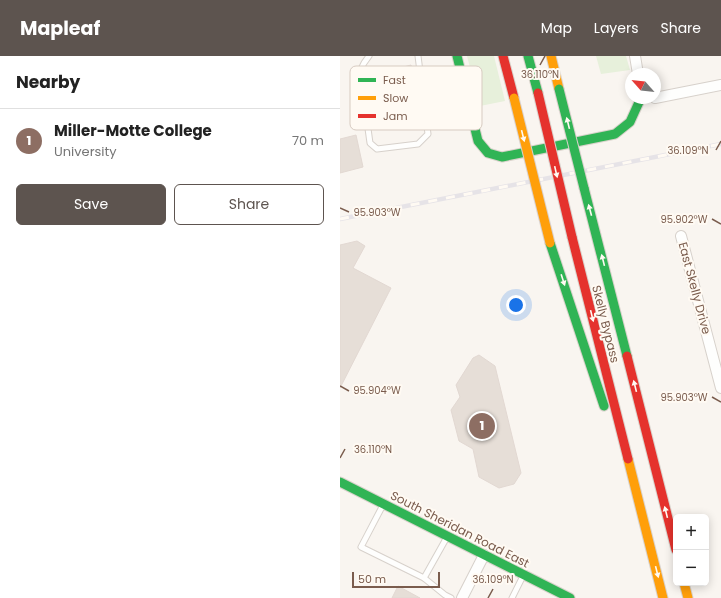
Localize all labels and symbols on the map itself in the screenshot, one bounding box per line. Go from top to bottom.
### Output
legend [350,66,482,130]
text: 36.110°N [521,67,559,82]
north arrow [625,68,661,104]
text: Fast [383,72,406,88]
text: Slow [383,90,408,106]
text: Jam [383,108,408,124]
one-way arrow [565,117,571,129]
one-way arrow [521,130,527,142]
text: 36.109°N [667,143,709,158]
one-way arrow [554,166,560,178]
one-way arrow [587,204,593,216]
text: 95.903°W [353,205,401,220]
text: 95.902°W [661,212,708,227]
street label: East Skelly Drive [675,240,715,336]
one-way arrow [600,254,606,266]
one-way arrow [560,275,566,287]
street label: Skelly Bypass [588,283,624,365]
your location [506,295,526,315]
one-way arrow [589,310,595,322]
one-way arrow [631,380,637,392]
text: 95.904°W [353,383,401,398]
text: 95.903°W [660,390,708,405]
pin: 1 [469,411,495,441]
text: 36.110°N [354,442,392,457]
street label: South Sheridan Road East [388,487,532,571]
one-way arrow [663,506,669,518]
one-way arrow [654,566,660,579]
scale bar [352,570,440,589]
text: 36.109°N [472,572,514,587]

